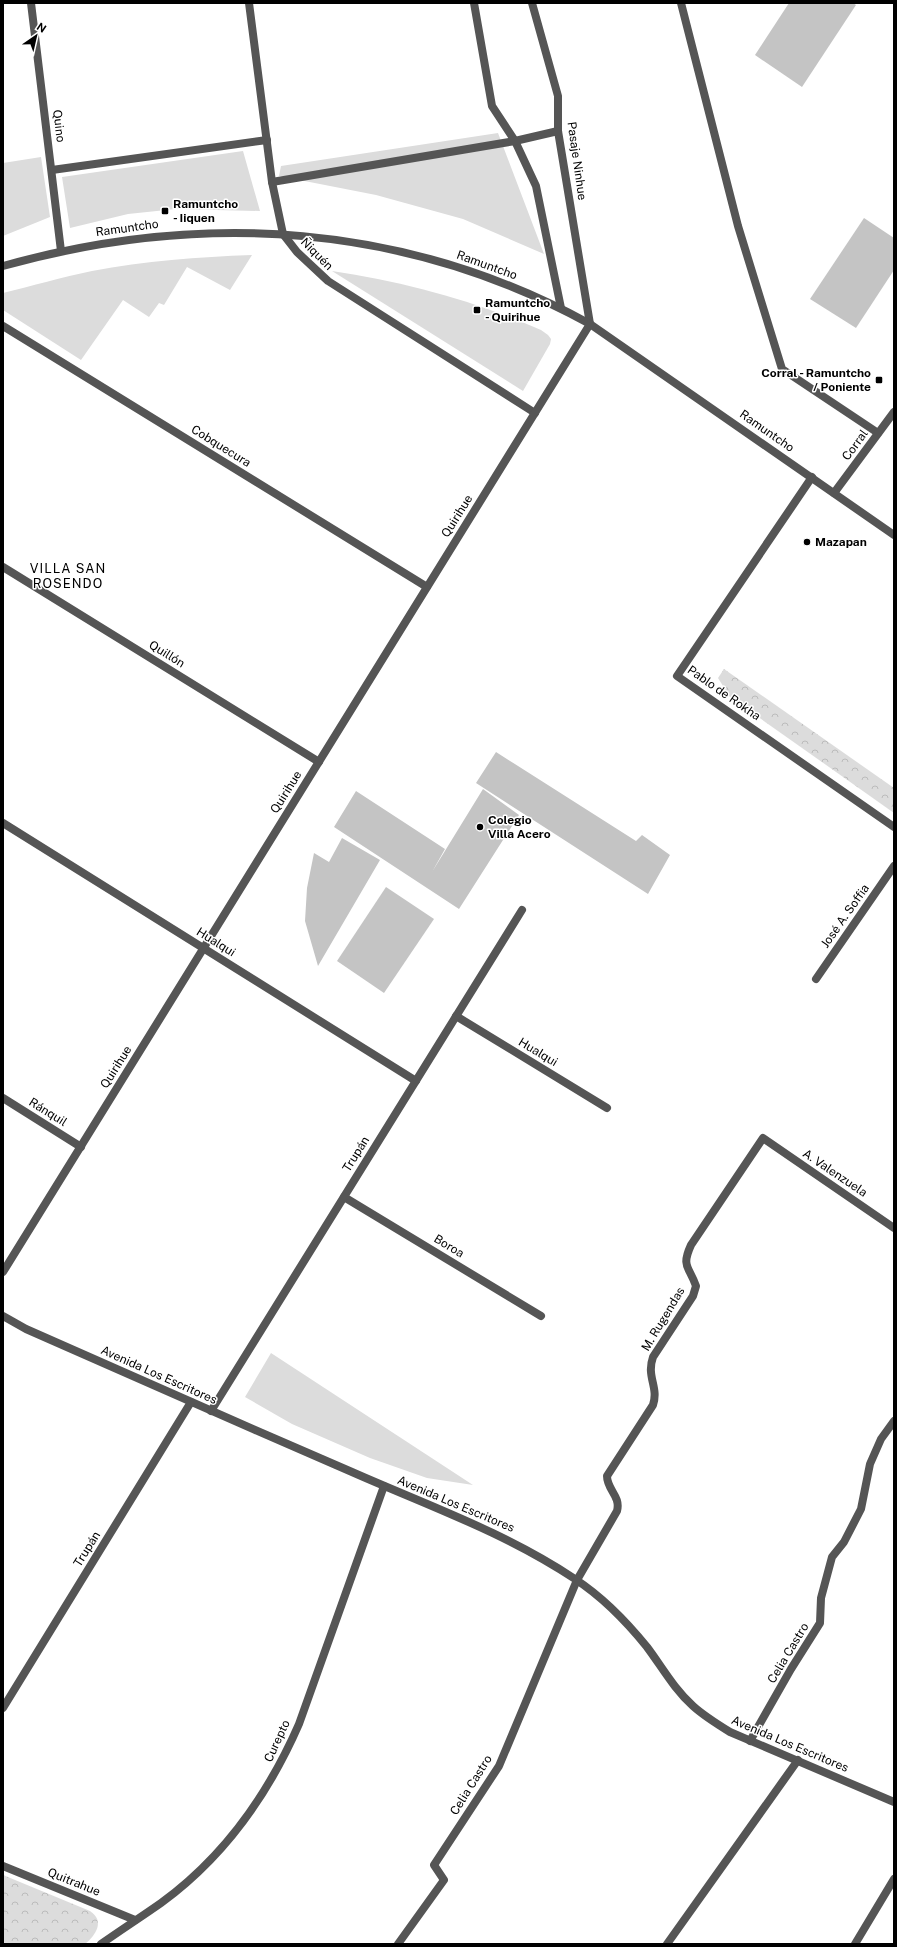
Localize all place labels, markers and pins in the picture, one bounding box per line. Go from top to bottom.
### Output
place label: Ramuntcho - Iiquen [173,197,238,225]
marker: Ramuntcho - Iiquen [160,206,170,216]
place label: Ramuntcho - Quirihue [485,296,550,324]
marker: Ramuntcho - Quirihue [472,305,482,315]
place label: Corral - Ramuntcho / Poniente [761,366,871,394]
marker: Corral - Ramuntcho / Poniente [874,375,884,385]
place label: Mazapan [815,535,867,549]
marker: Mazapan [802,537,812,547]
place label: Colegio Villa Acero [488,813,551,841]
marker: Colegio Villa Acero [475,822,485,832]

